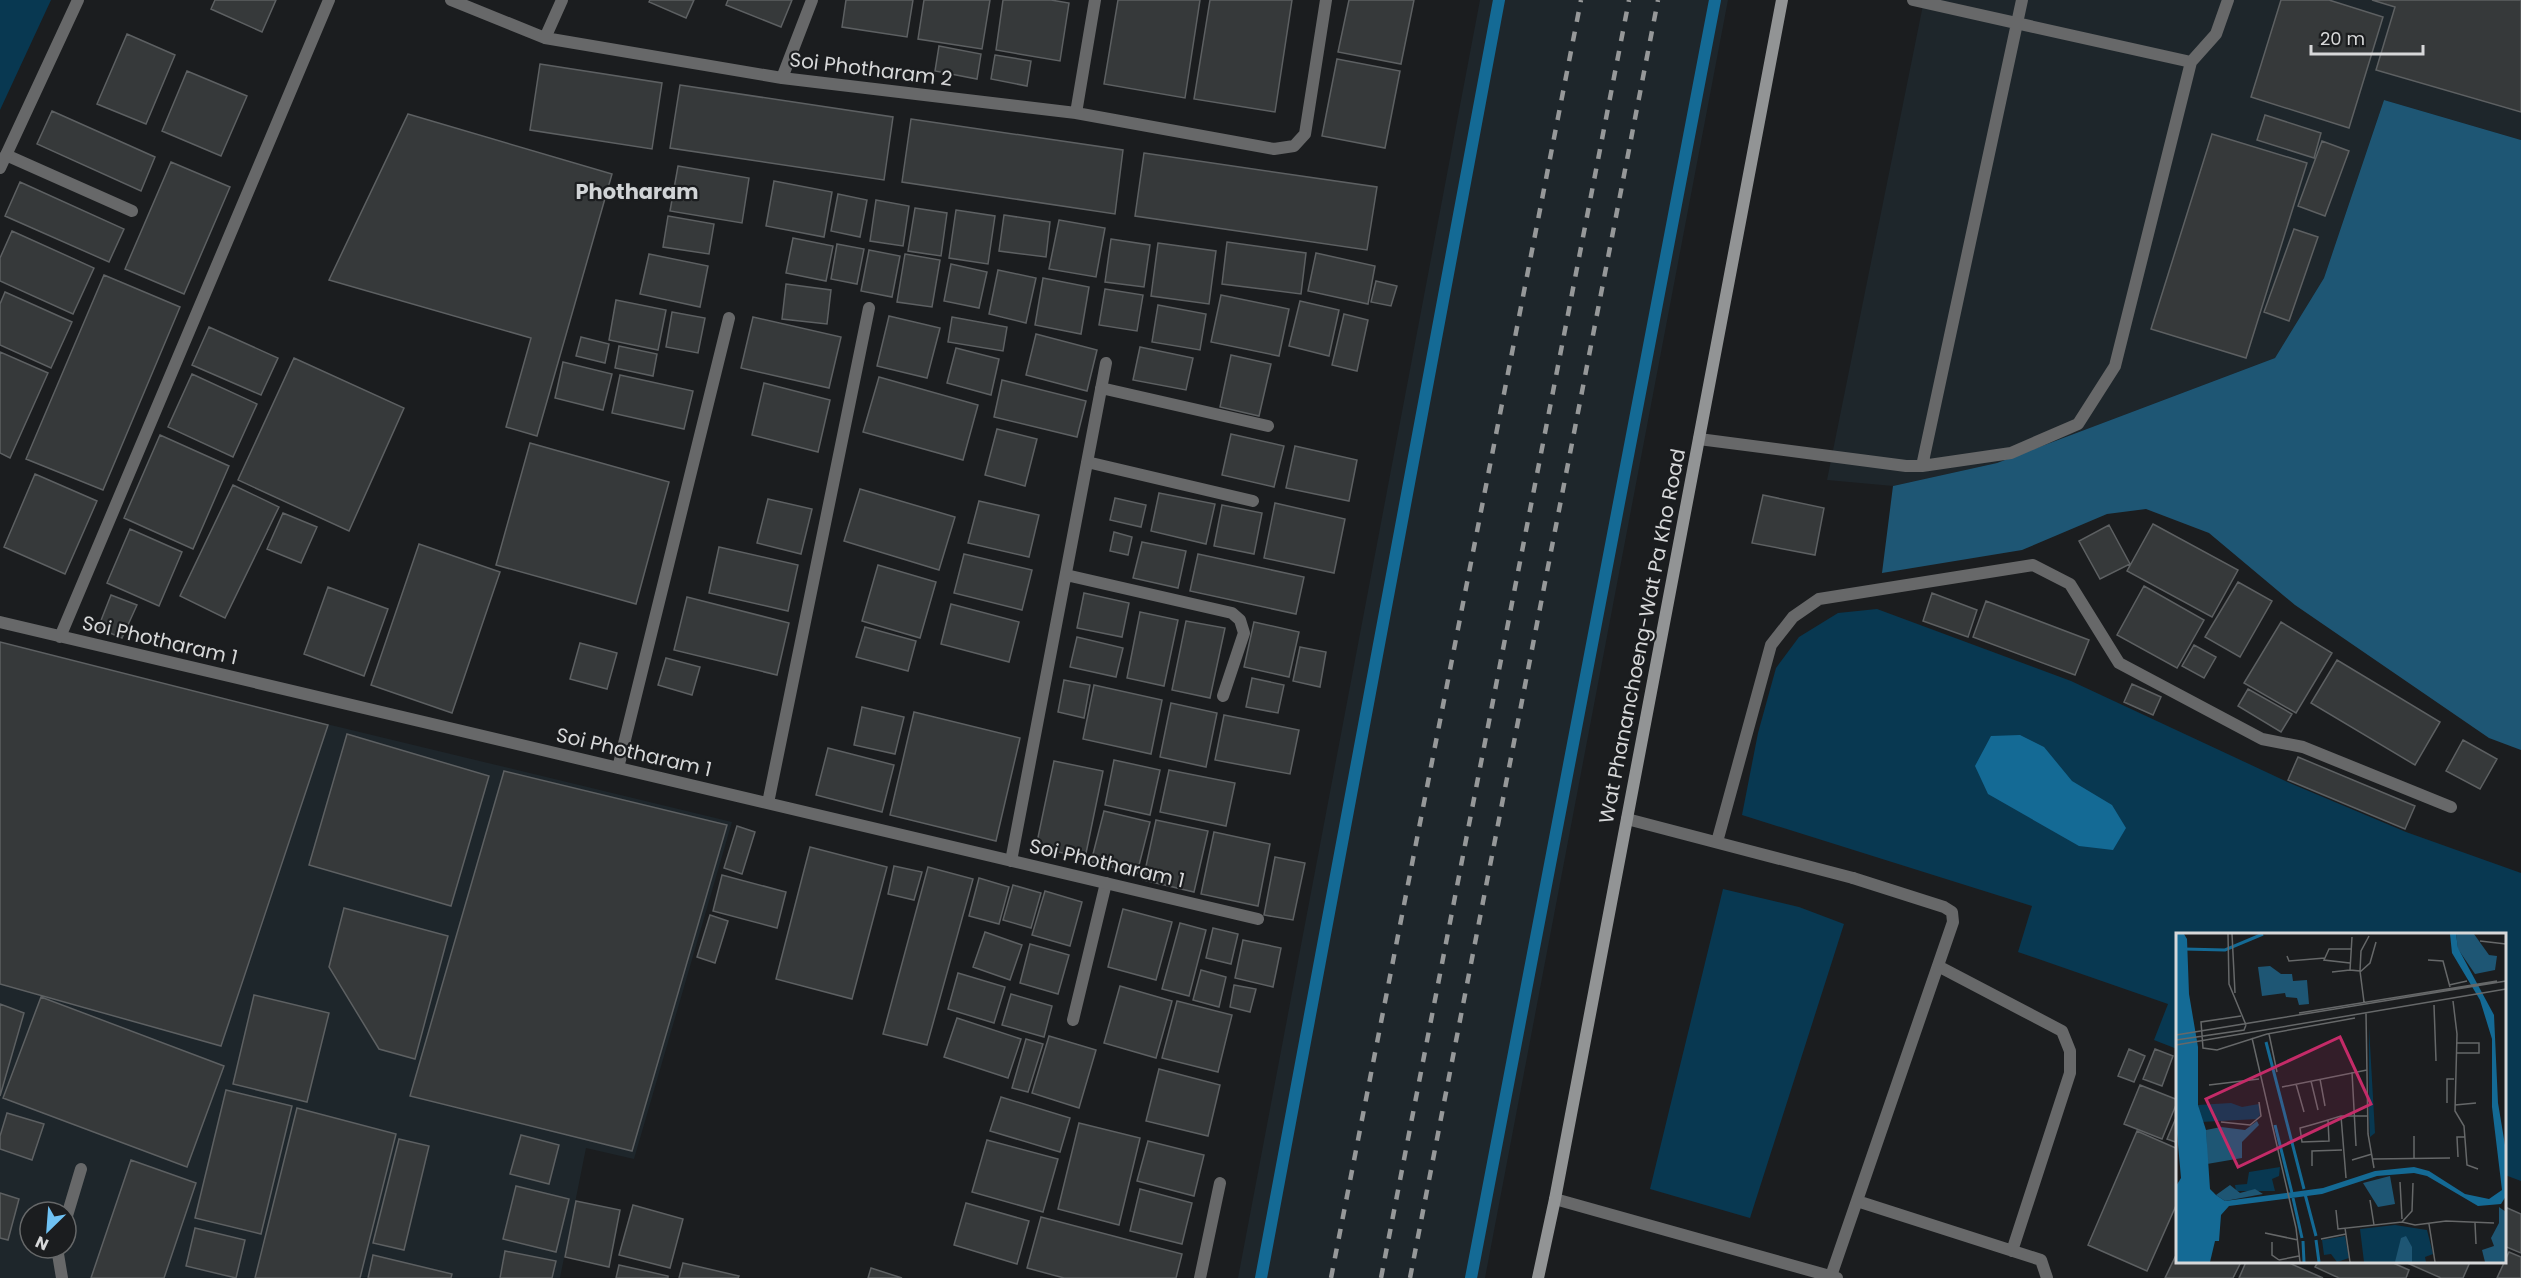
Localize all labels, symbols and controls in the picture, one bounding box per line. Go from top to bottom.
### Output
scale bar [2311,18,2424,56]
text: 20 m [2320,26,2365,51]
street label: Soi Photharam 2 [788,45,954,93]
district label: Photharam [575,177,699,206]
street label: Wat Phananchoeng-Wat Pa Kho Road [1592,446,1692,826]
street label: Soi Photharam 1 [79,608,241,672]
street label: Soi Photharam 1 [553,720,715,784]
street label: Soi Photharam 1 [1026,831,1188,895]
inset map [2176,933,2506,1263]
north arrow [18,1200,78,1260]
text: N [32,1230,52,1256]

